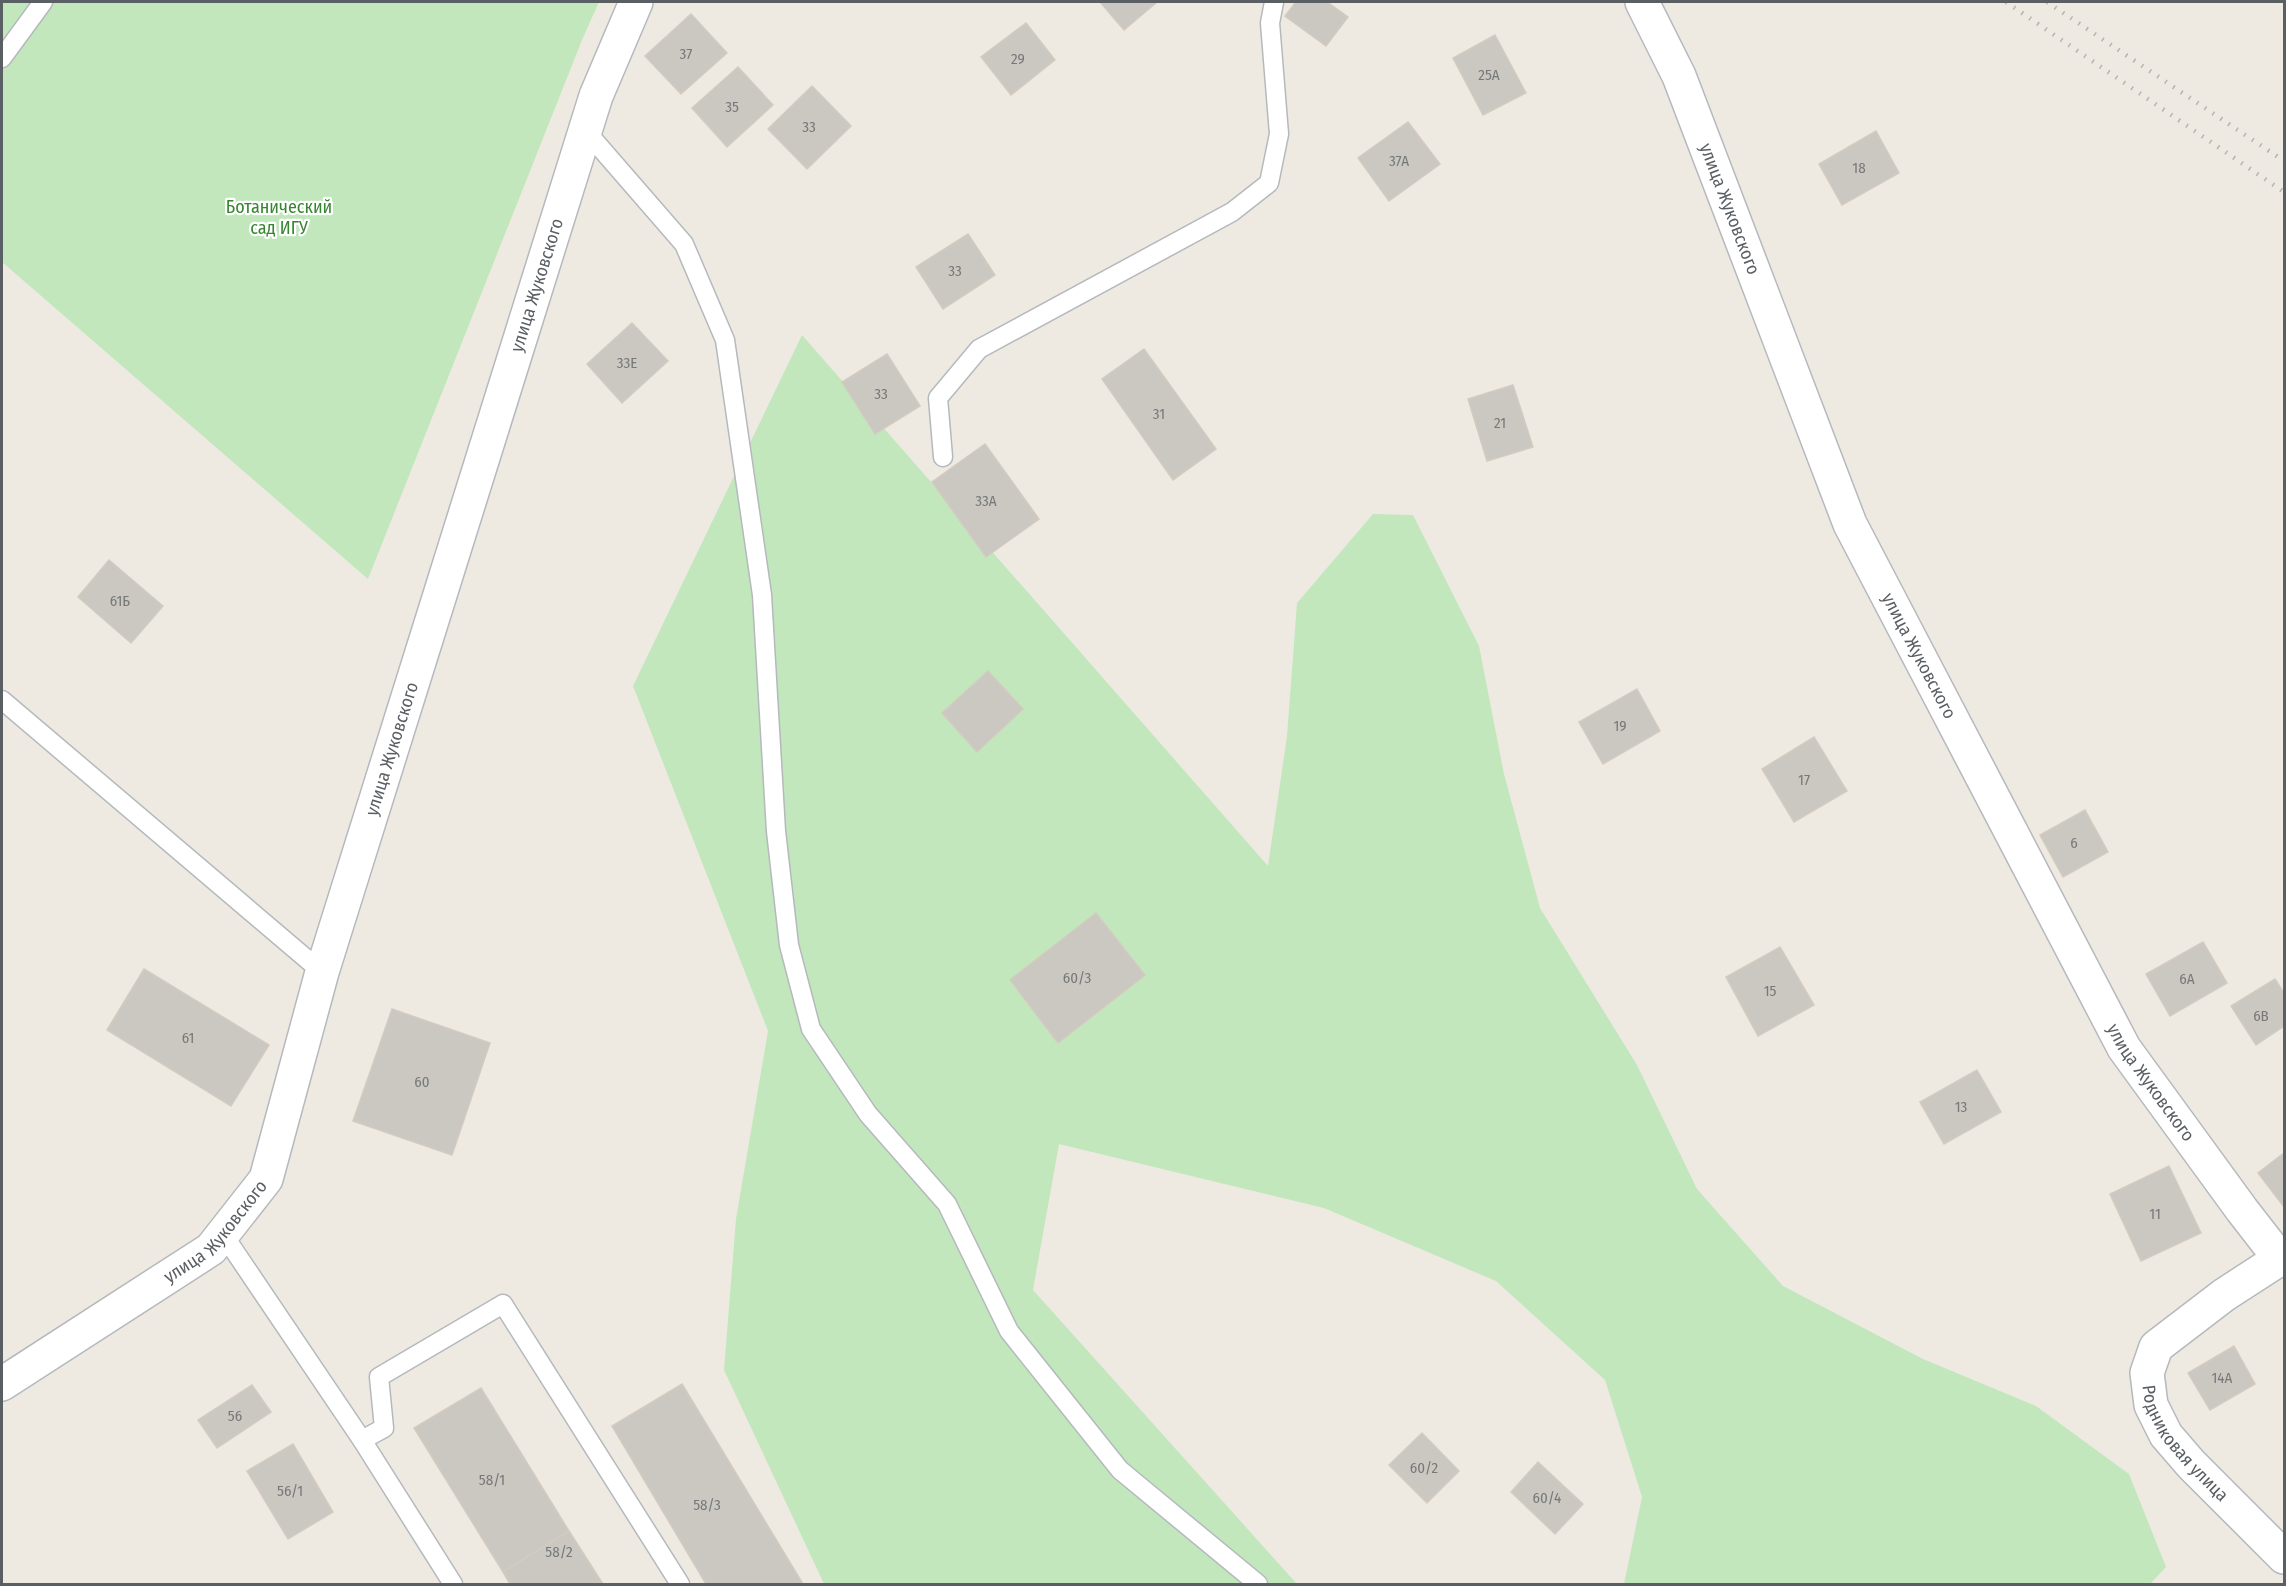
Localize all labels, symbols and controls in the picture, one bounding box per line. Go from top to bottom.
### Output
house number: 37 [680,45,692,63]
house number: 29 [1011,50,1025,68]
house number: 25А [1478,66,1500,84]
house number: 35 [725,98,739,116]
house number: 33 [802,118,816,136]
street label: улица Жуковского [1695,140,1765,278]
house number: 37А [1389,152,1409,170]
house number: 18 [1852,159,1866,177]
park label: Ботанический сад ИГУ [226,196,332,239]
street label: улица Жуковского [506,216,568,355]
house number: 33 [948,262,962,280]
house number: 33Е [617,354,637,372]
house number: 33 [874,385,888,403]
house number: 31 [1153,405,1165,423]
house number: 21 [1494,414,1506,432]
house number: 33А [975,492,997,510]
street label: улица Жуковского [1877,589,1961,722]
house number: 61Б [110,592,130,610]
street label: улица Жуковского [361,679,423,818]
house number: 19 [1613,717,1627,735]
house number: 17 [1798,771,1810,789]
house number: 6 [2070,834,2078,852]
house number: 60/3 [1063,969,1092,987]
house number: 6А [2179,970,2195,988]
house number: 15 [1764,982,1776,1000]
house number: 6В [2253,1007,2269,1025]
street label: улица Жуковского [2102,1020,2199,1146]
house number: 61 [182,1029,194,1047]
house number: 60 [414,1073,430,1091]
house number: 13 [1955,1098,1968,1116]
street label: улица Жуковского [159,1176,272,1288]
house number: 11 [2149,1205,2161,1223]
house number: 14А [2211,1369,2233,1387]
street label: Родниковая улица [2138,1384,2233,1506]
house number: 56 [228,1407,242,1425]
house number: 60/2 [1410,1459,1439,1477]
house number: 58/1 [479,1471,505,1489]
house number: 56/1 [277,1482,303,1500]
house number: 60/4 [1533,1489,1561,1507]
house number: 58/3 [693,1496,721,1514]
house number: 58/2 [545,1543,573,1561]

